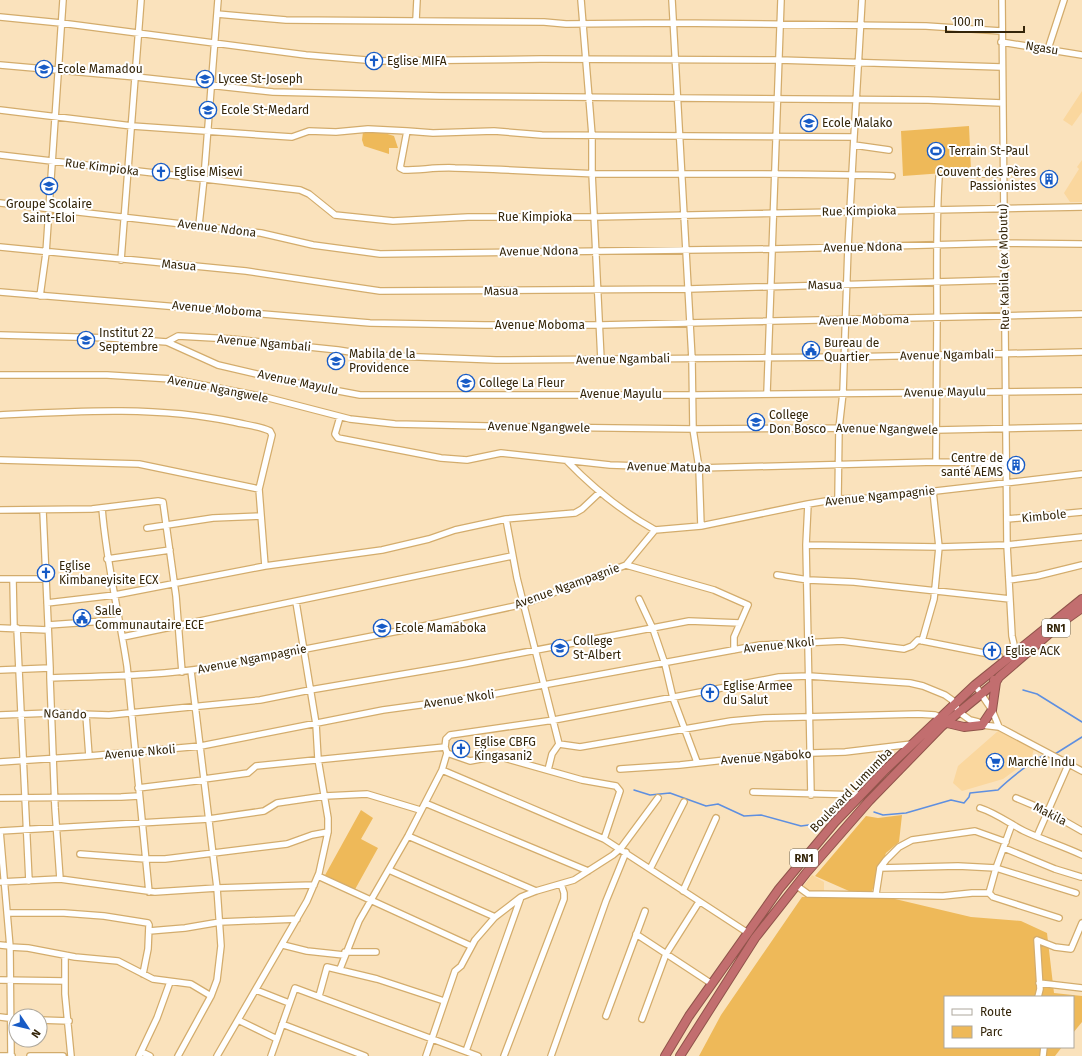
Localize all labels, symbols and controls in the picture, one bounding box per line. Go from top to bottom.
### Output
scale bar [946,8,1024,34]
text: 100 m [952,15,984,29]
street label: Ngasu [1025,38,1059,58]
church icon: Eglise MIFA [364,51,384,71]
place label: Eglise MIFA [387,54,447,68]
school or university icon: Ecole Mamadou [34,59,54,79]
place label: Ecole Mamadou [57,62,143,76]
school or university icon: Lycee St-Joseph [195,69,215,89]
place label: Lycee St-Joseph [218,72,303,86]
school or university icon: Ecole St-Medard [198,100,218,120]
place label: Ecole St-Medard [221,103,309,117]
school or university icon: Ecole Malako [799,113,819,133]
place label: Ecole Malako [822,116,893,130]
sports icon: Terrain St-Paul [926,141,946,161]
place label: Terrain St-Paul [949,144,1029,158]
street label: Rue Kimpioka [64,155,140,179]
church icon: Eglise Misevi [151,162,171,182]
place label: Eglise Misevi [174,165,243,179]
place label: Couvent des Pères Passionistes [937,165,1036,193]
building icon: Couvent des Pères Passionistes [1039,169,1059,189]
school or university icon: Groupe Scolaire Saint-Eloi [39,176,59,196]
place label: Groupe Scolaire Saint-Eloi [6,197,92,225]
street label: Rue Kimpioka [822,203,896,219]
street label: Rue Kabila (ex Mobutu) [996,204,1012,330]
street label: Rue Kimpioka [498,210,572,224]
street label: Avenue Ndona [177,216,257,240]
street label: Avenue Ndona [823,239,903,255]
street label: Avenue Ndona [499,243,579,259]
street label: Masua [161,257,197,273]
street label: Masua [807,278,843,292]
street label: Masua [483,284,519,298]
street label: Avenue Moboma [171,298,263,320]
street label: Avenue Moboma [819,312,909,328]
street label: Avenue Moboma [495,318,585,332]
place label: Institut 22 Septembre [99,326,158,354]
school or university icon: Institut 22 Septembre [76,330,96,350]
street label: Avenue Ngambali [216,332,312,354]
place label: Bureau de Quartier [824,336,879,364]
public building icon: Bureau de Quartier [801,340,821,360]
place label: Mabila de la Providence [349,347,415,375]
street label: Avenue Ngambali [900,347,994,363]
school or university icon: Mabila de la Providence [326,351,346,371]
street label: Avenue Ngambali [576,351,670,367]
street label: Avenue Mayulu [256,367,340,397]
street label: Avenue Ngangwele [167,372,269,406]
school or university icon: College La Fleur [456,373,476,393]
place label: College La Fleur [479,376,565,390]
street label: Avenue Mayulu [904,384,986,400]
street label: Avenue Mayulu [580,387,662,401]
place label: College Don Bosco [769,408,826,436]
school or university icon: College Don Bosco [746,412,766,432]
street label: Avenue Ngangwele [488,419,590,435]
street label: Avenue Ngangwele [836,421,938,437]
place label: Centre de santé AEMS [941,451,1003,479]
building icon: Centre de santé AEMS [1006,455,1026,475]
street label: Avenue Matuba [627,459,711,475]
street label: Avenue Ngampagnie [824,483,936,509]
street label: Kimbole [1021,507,1067,525]
place label: Eglise Kimbaneyisite ECX [59,559,159,587]
street label: Avenue Ngampagnie [513,560,621,612]
church icon: Eglise Kimbaneyisite ECX [36,563,56,583]
place label: Salle Communautaire ECE [95,604,204,632]
public building icon: Salle Communautaire ECE [72,608,92,628]
school or university icon: Ecole Mamaboka [372,618,392,638]
road number: RN1 [1042,619,1070,637]
place label: Ecole Mamaboka [395,621,486,635]
place label: College St-Albert [573,634,622,662]
street label: Avenue Nkoli [743,634,815,656]
school or university icon: College St-Albert [550,638,570,658]
church icon: Eglise ACK [982,641,1002,661]
street label: Avenue Ngampagnie [196,642,308,676]
place label: Eglise ACK [1005,644,1061,658]
place label: Eglise Armee du Salut [723,679,793,707]
church icon: Eglise Armee du Salut [700,683,720,703]
street label: Avenue Nkoli [423,687,495,711]
street label: NGando [43,707,87,721]
place label: Eglise CBFG Kingasani2 [474,735,536,763]
church icon: Eglise CBFG Kingasani2 [451,739,471,759]
street label: Avenue Nkoli [104,742,176,762]
street label: Boulevard Lumumba [807,745,895,835]
street label: Avenue Ngaboko [720,747,812,767]
supermarket icon: Marché Indu [985,752,1005,772]
place label: Marché Indu [1008,755,1075,769]
street label: Makila [1031,800,1069,828]
road number: RN1 [790,849,818,867]
legend [944,996,1074,1048]
text: Route [980,1005,1012,1019]
north arrow [8,1008,48,1048]
text: Parc [980,1025,1003,1039]
text: N [28,1027,43,1040]

